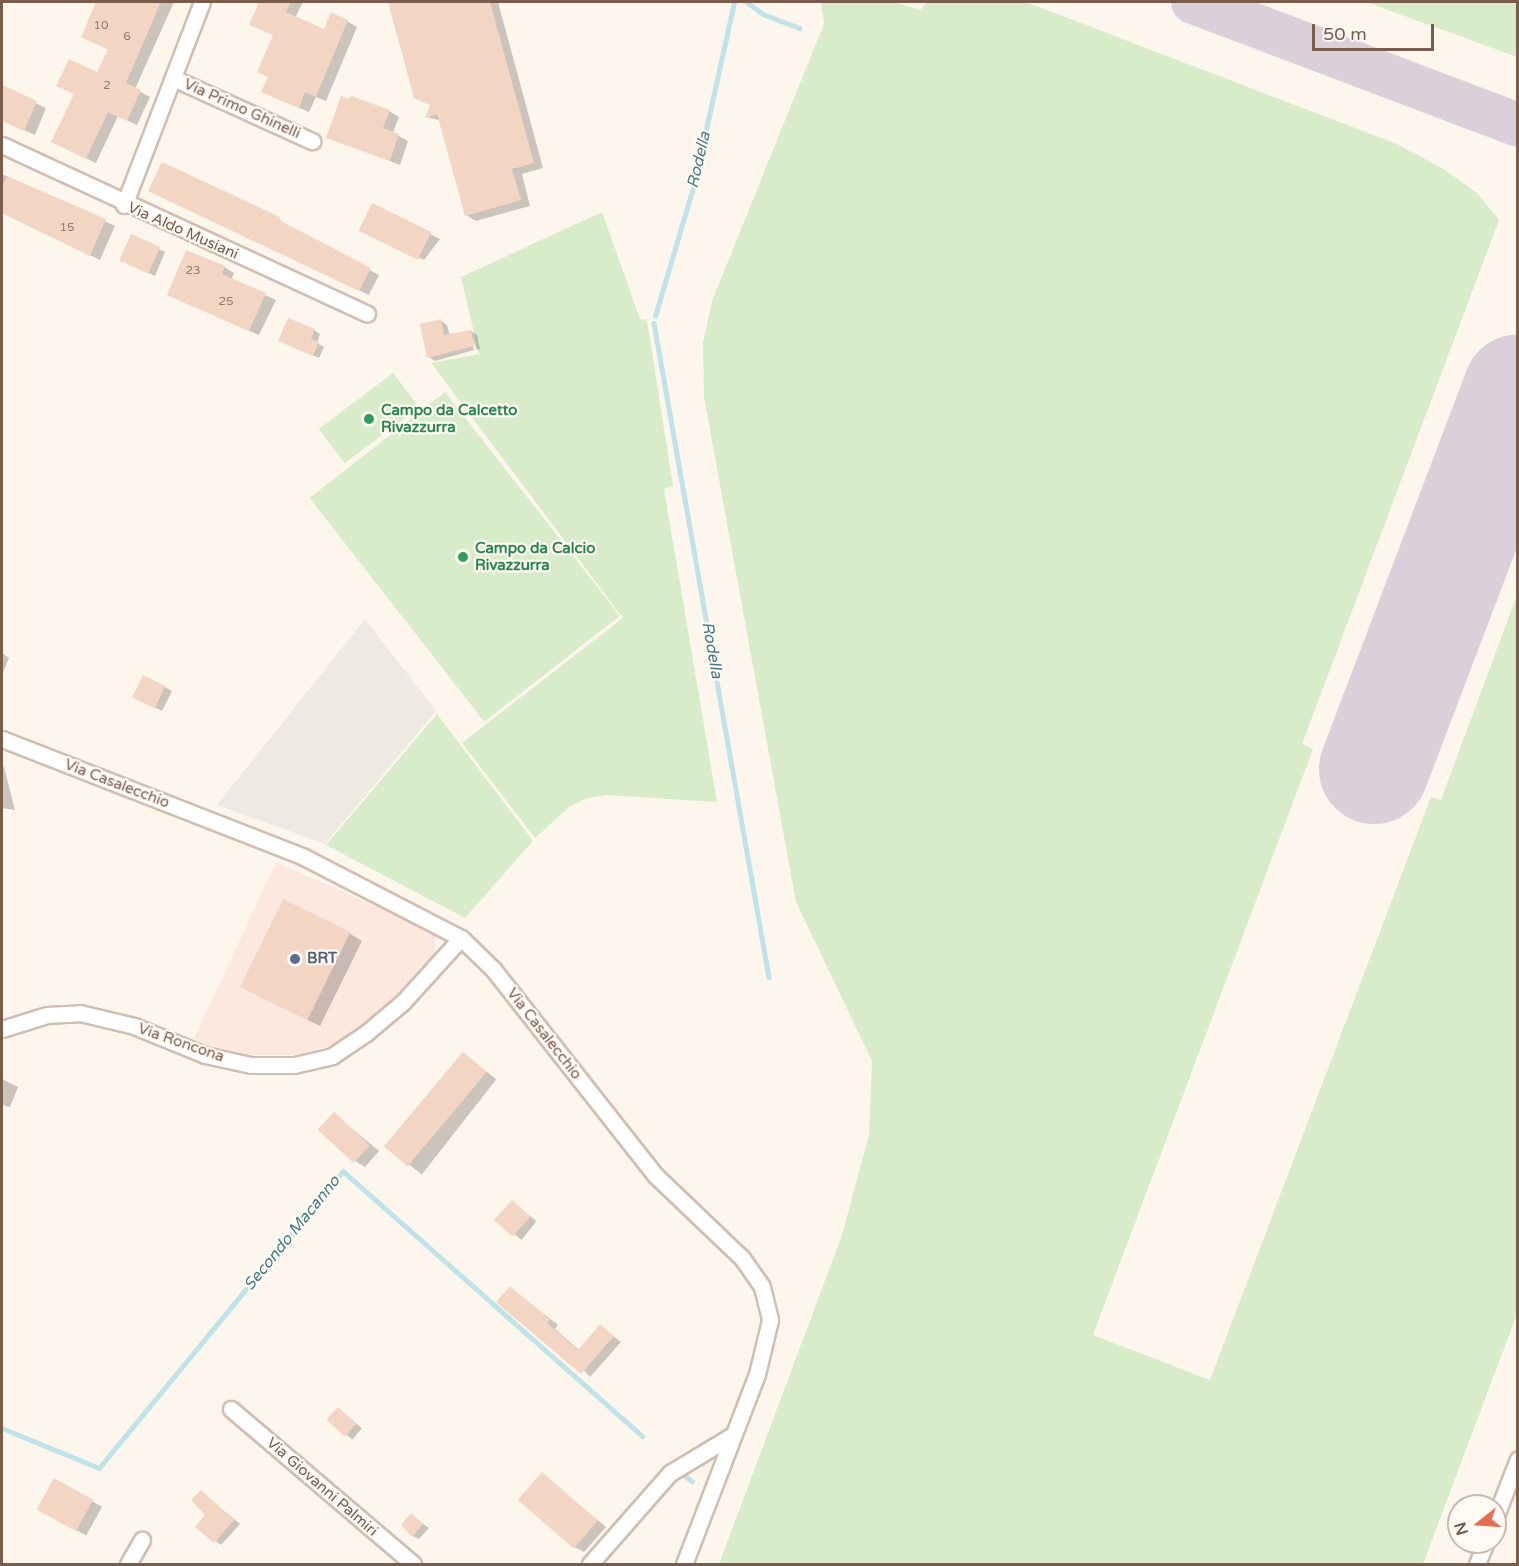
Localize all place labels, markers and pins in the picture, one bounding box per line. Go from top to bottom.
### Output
place label: Campo da Calcetto Rivazzurra [381,401,517,436]
marker: Campo da Calcetto Rivazzurra [362,412,376,426]
place label: Campo da Calcio Rivazzurra [475,539,595,574]
marker: Campo da Calcio Rivazzurra [456,550,470,564]
place label: BRT [307,950,337,968]
marker: BRT [288,952,302,966]

